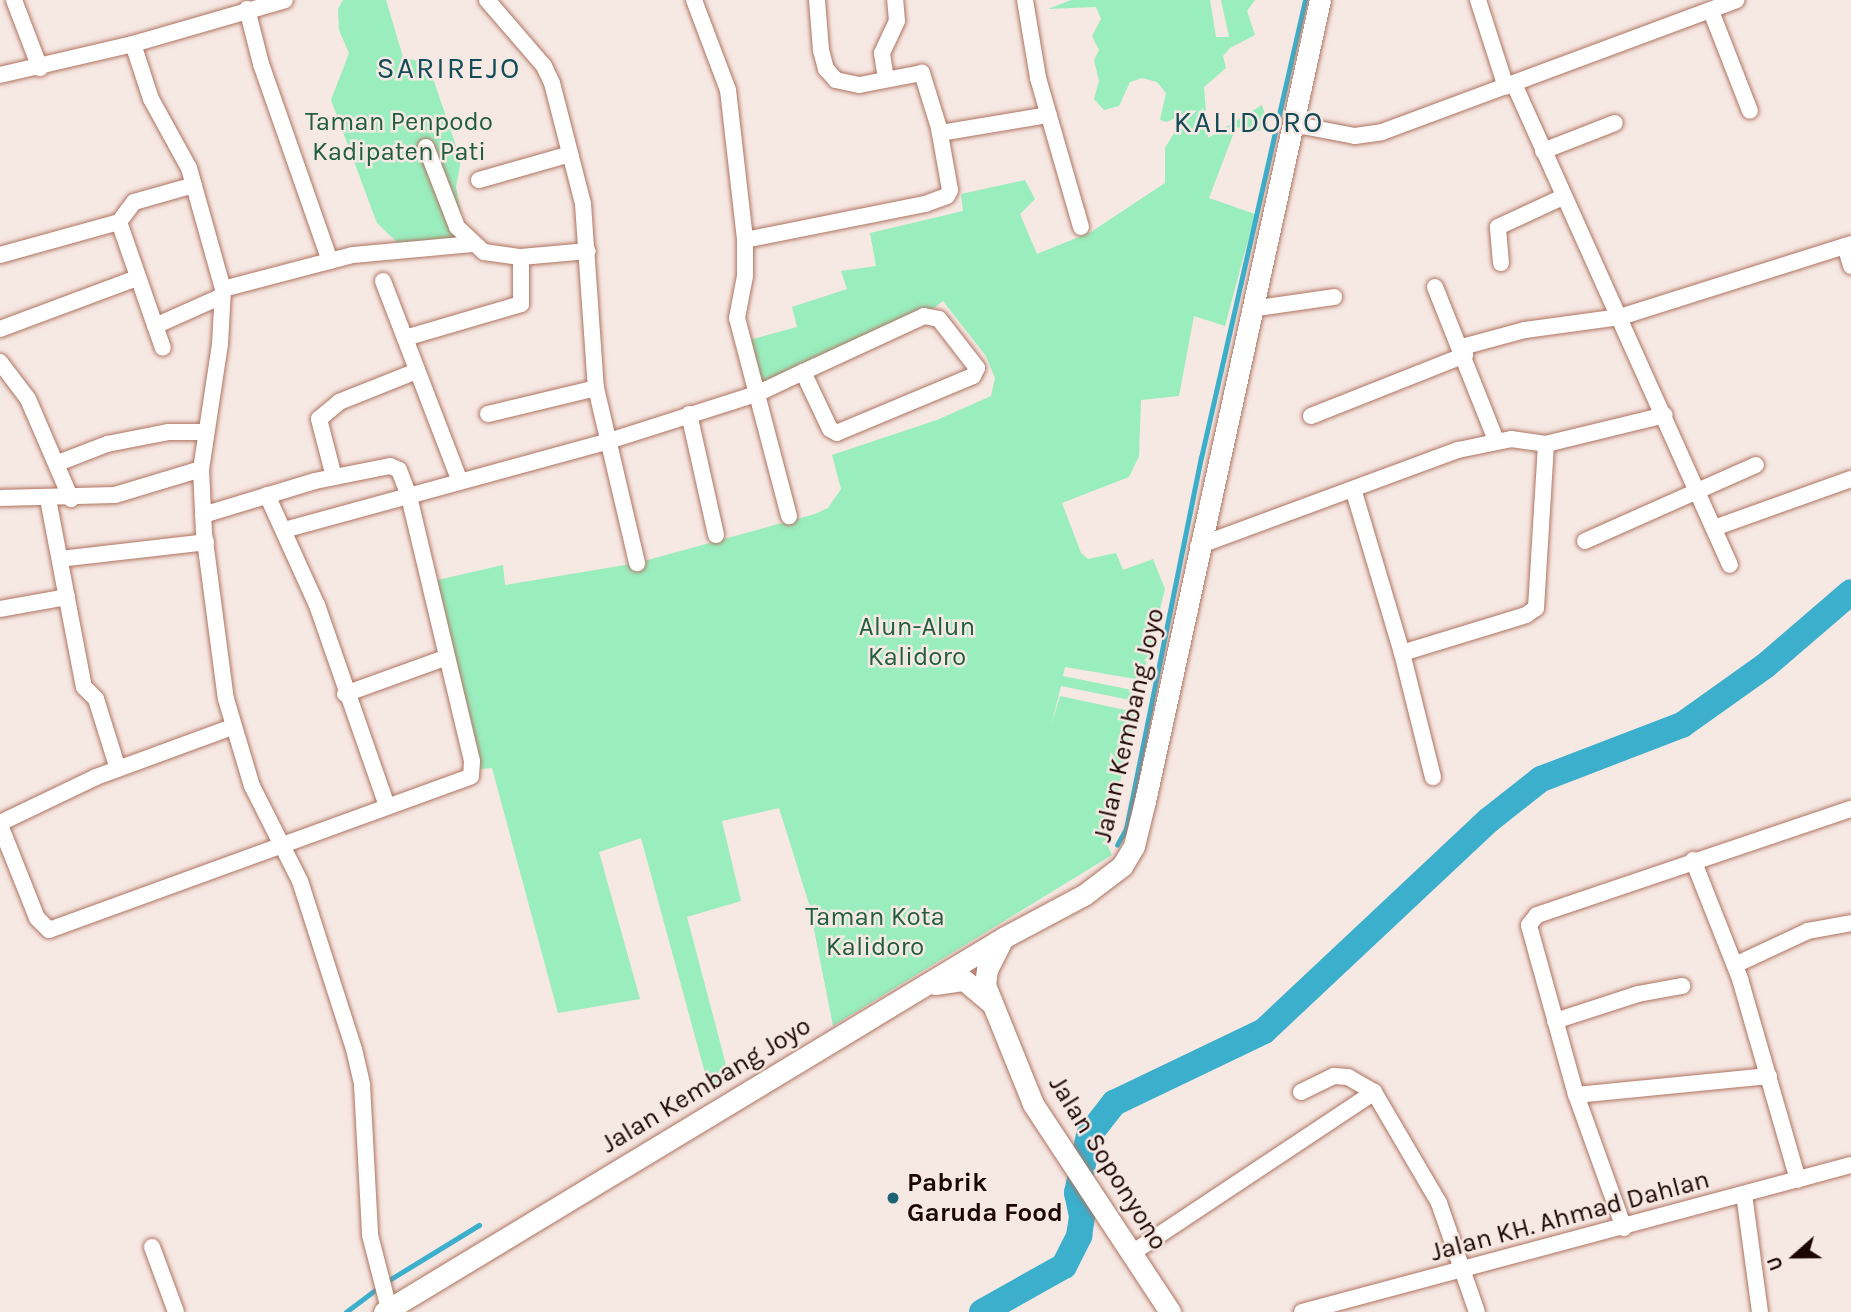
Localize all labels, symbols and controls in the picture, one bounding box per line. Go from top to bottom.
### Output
district label: SARIREJO [378,50,520,86]
district label: KALIDORO [1175,104,1323,140]
park label: Taman Penpodo Kadipaten Pati [305,106,493,168]
street label: Jalan Kembang Joyo [1087,605,1171,845]
park label: Alun-Alun Kalidoro [859,611,975,672]
park label: Taman Kota Kalidoro [805,901,945,962]
street label: Jalan Kembang Joyo [596,1010,816,1160]
street label: Jalan Soponyono [1042,1070,1174,1256]
street label: Jalan KH. Ahmad Dahlan [1427,1164,1713,1268]
place label: Pabrik Garuda Food [907,1167,1063,1228]
marker: Pabrik Garuda Food [885,1190,901,1206]
north arrow [1760,1221,1830,1291]
text: U [1763,1253,1788,1274]

